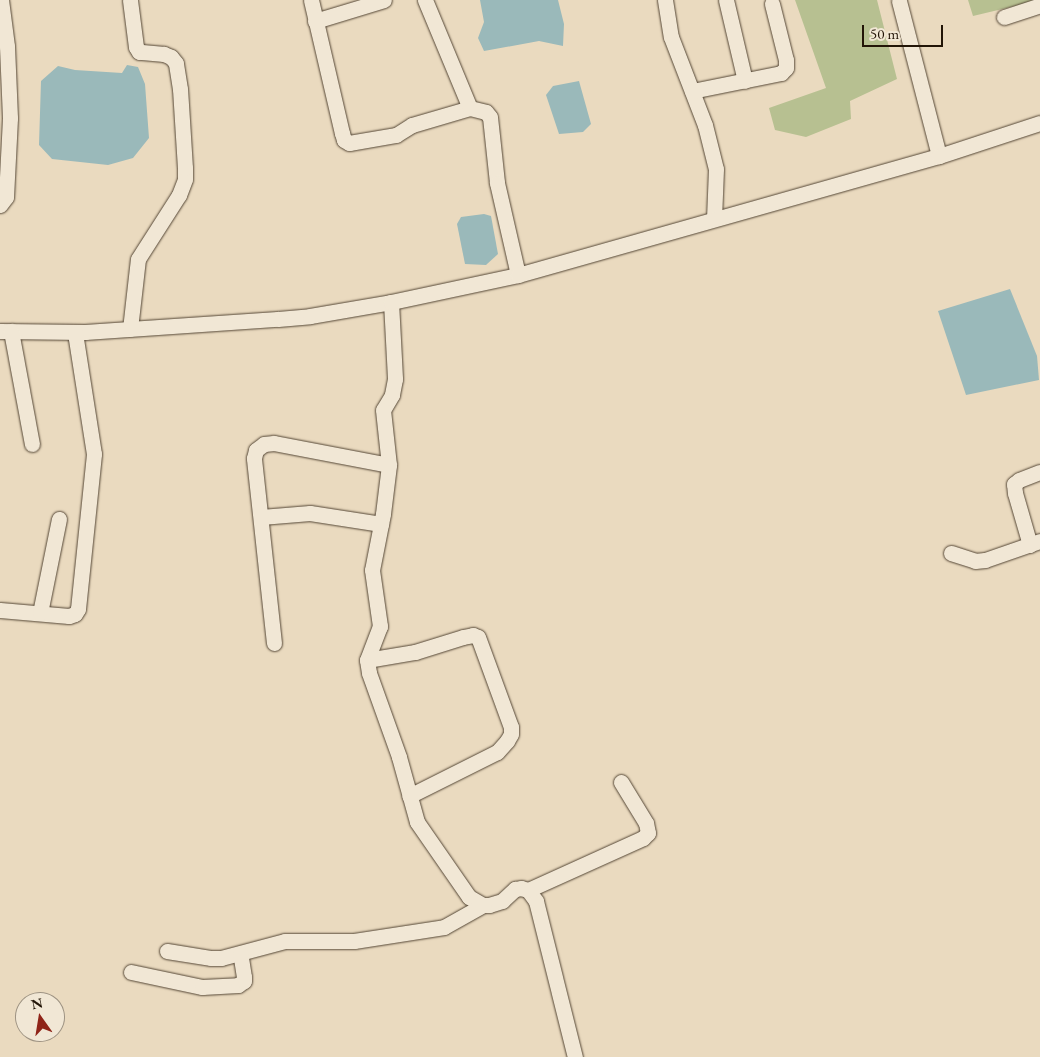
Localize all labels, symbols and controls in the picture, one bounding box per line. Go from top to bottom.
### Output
scale bar [865,15,946,47]
text: 50 m [870,24,899,43]
north arrow [15,992,65,1042]
text: N [29,993,44,1013]

